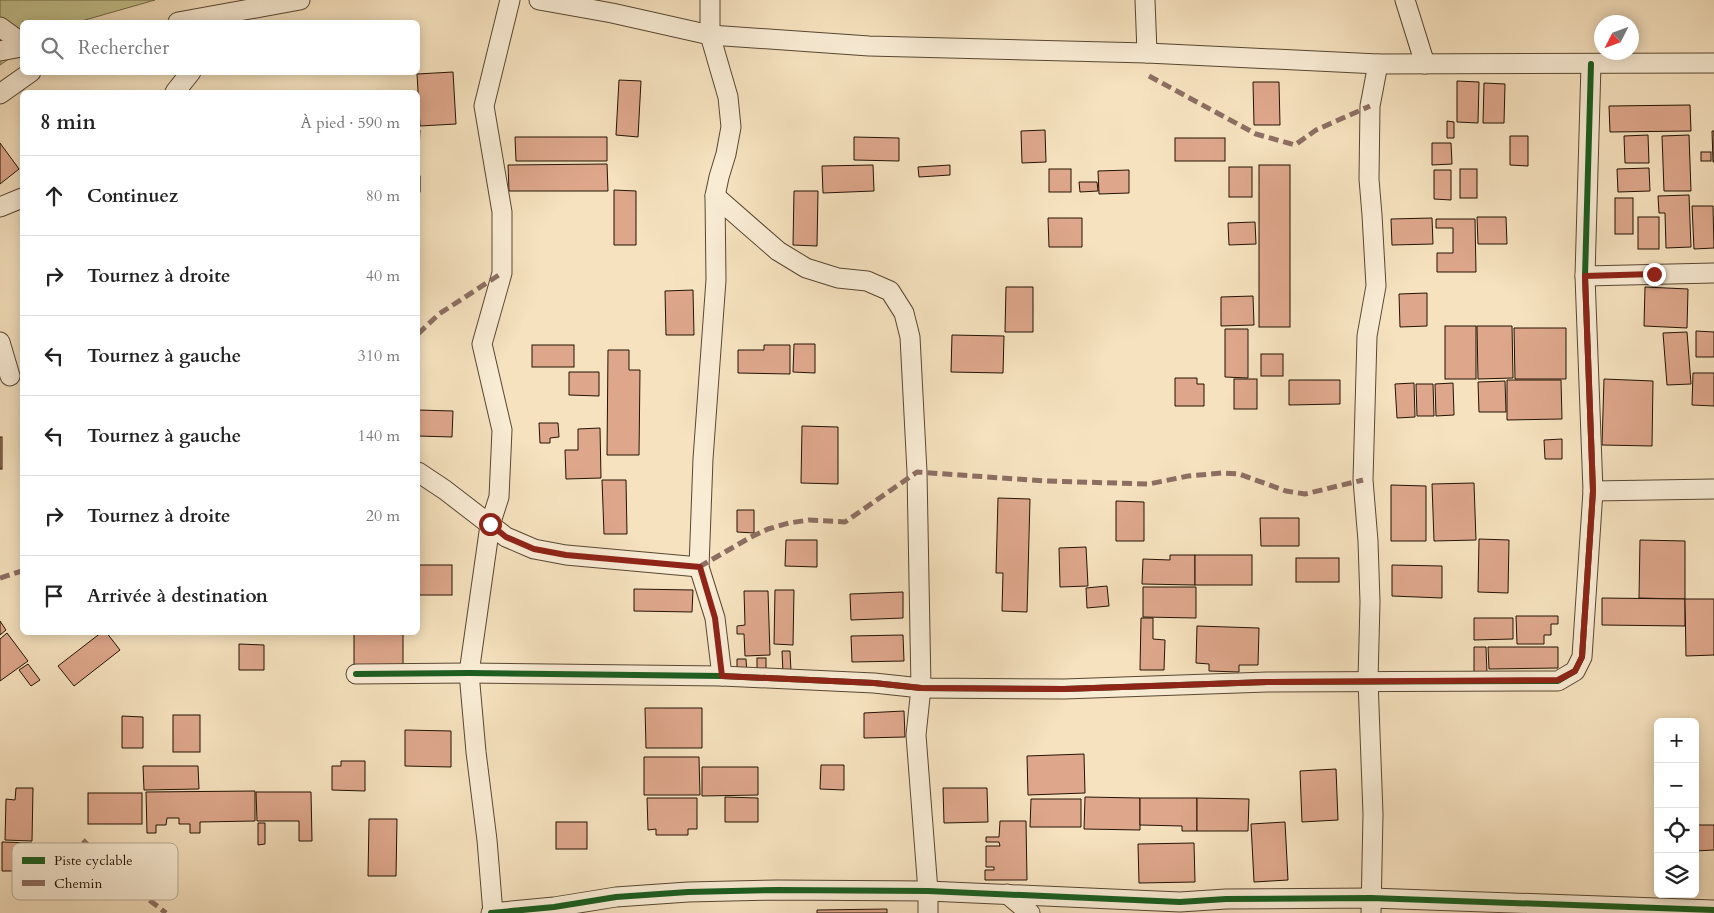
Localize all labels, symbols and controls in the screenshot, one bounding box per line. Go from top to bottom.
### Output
north arrow [1594,15,1639,60]
search box [20,20,420,75]
icon: search [38,34,66,62]
text: Rechercher [78,35,169,61]
text: 8 min [40,108,96,137]
text: À pied · 590 m [300,112,400,134]
icon: ahead [40,182,68,210]
text: Continuez [87,183,178,209]
text: 80 m [366,185,400,207]
icon: right [40,262,68,290]
text: Tournez à droite [87,263,230,289]
route end [1643,263,1666,286]
text: 40 m [366,265,400,287]
icon: left [40,342,68,370]
text: Tournez à gauche [87,343,241,369]
text: 310 m [358,345,400,367]
icon: left [40,422,68,450]
text: Tournez à gauche [87,423,241,449]
text: 140 m [358,425,400,447]
icon: right [40,502,68,530]
text: Tournez à droite [87,503,230,529]
text: 20 m [366,505,400,527]
route start [479,513,502,536]
icon: arrive [40,582,68,610]
text: Arrivée à destination [87,583,268,609]
map controls [1654,718,1699,898]
button: + [1654,718,1699,763]
button: − [1654,763,1699,808]
button: locate [1654,808,1699,853]
legend [12,843,178,900]
text: Piste cyclable [54,851,133,870]
button: layers [1654,853,1699,898]
text: Chemin [54,874,103,893]

